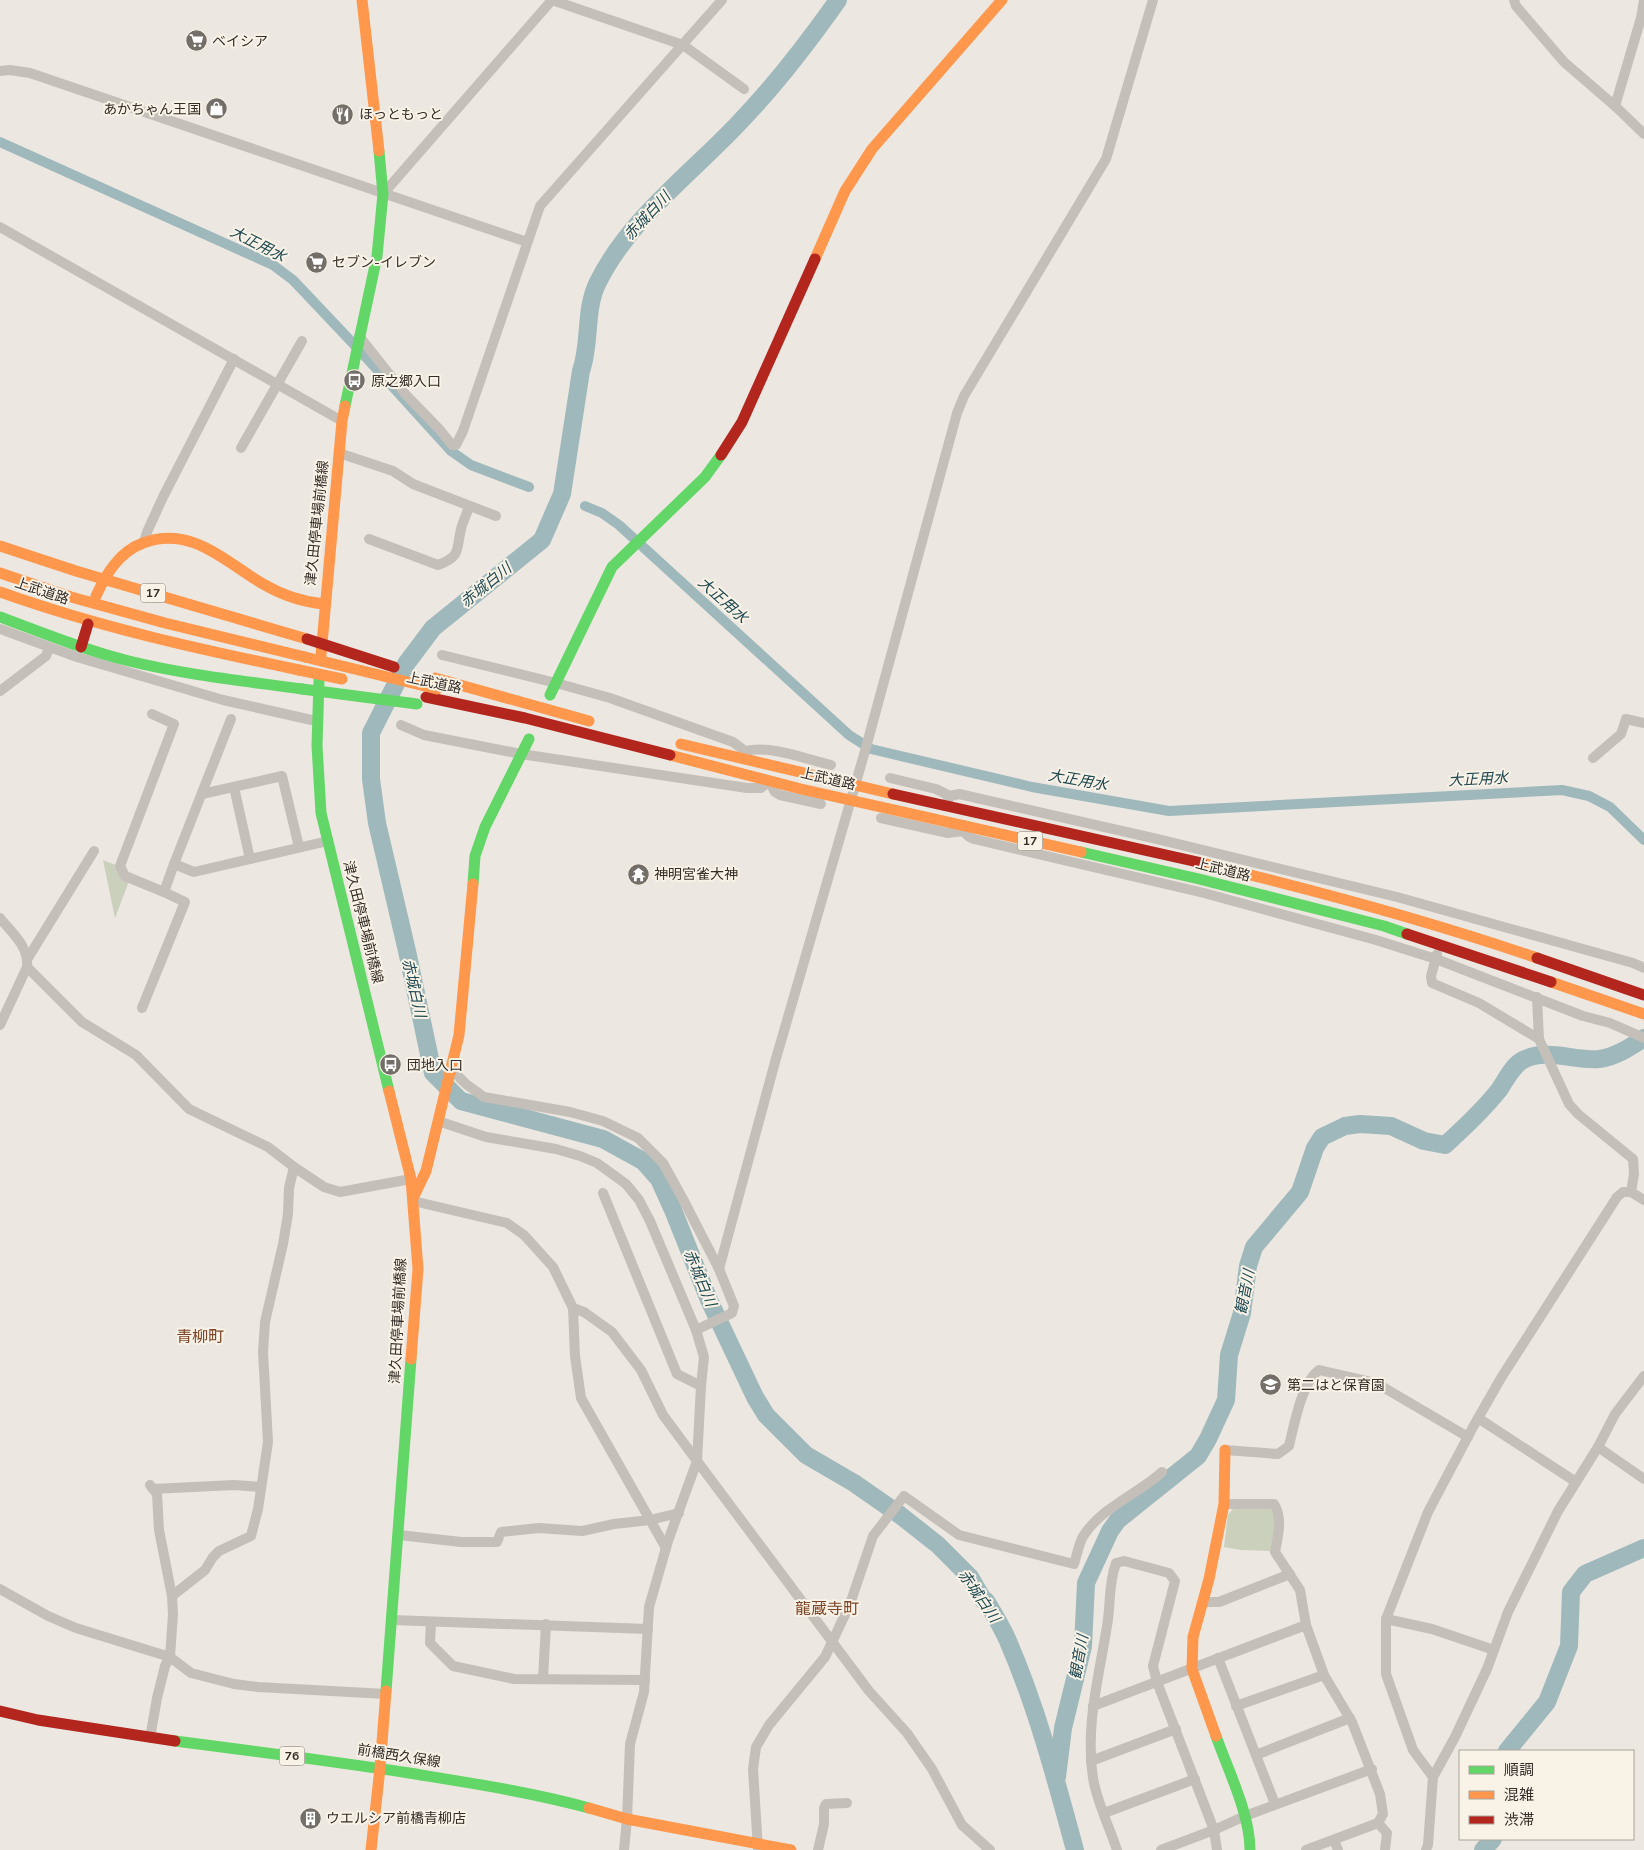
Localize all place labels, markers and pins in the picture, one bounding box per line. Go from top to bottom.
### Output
supermarket icon: ベイシア [184,29,208,53]
place label: ベイシア [212,32,268,51]
shop icon: あかちゃん王国 [205,97,229,121]
place label: あかちゃん王国 [103,100,201,119]
restaurant icon: ほっともっと [331,102,355,126]
place label: ほっともっと [359,105,443,124]
supermarket icon: セブン-イレブン [304,250,328,274]
place label: セブン-イレブン [332,253,436,272]
bus stop icon: 原之郷入口 [343,369,367,393]
place label: 原之郷入口 [371,372,441,391]
temple icon: 神明宮雀大神 [626,862,650,886]
place label: 神明宮雀大神 [654,865,738,884]
bus stop icon: 団地入口 [379,1053,403,1077]
place label: 団地入口 [407,1056,463,1075]
school or university icon: 第二はと保育園 [1259,1373,1283,1397]
place label: 第二はと保育園 [1287,1376,1385,1395]
building icon: ウエルシア前橋青柳店 [298,1806,322,1830]
place label: ウエルシア前橋青柳店 [326,1809,466,1828]

